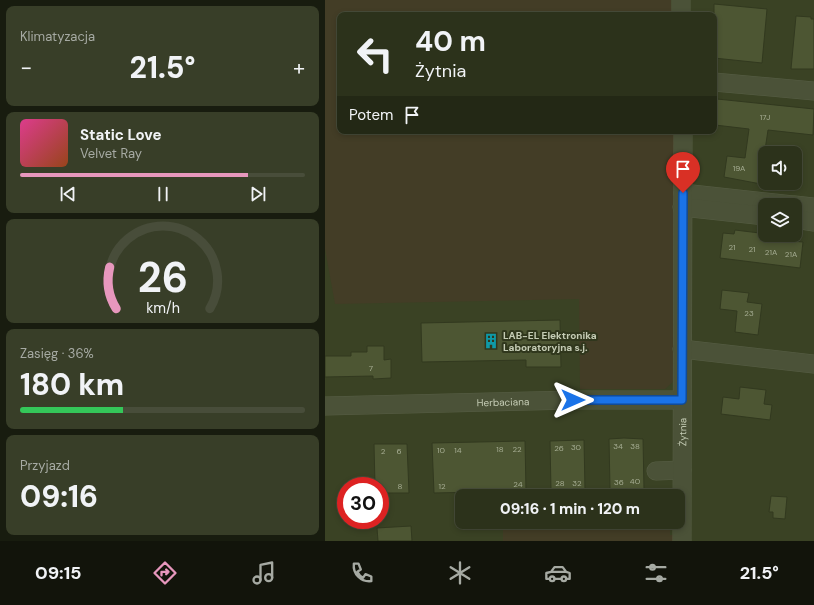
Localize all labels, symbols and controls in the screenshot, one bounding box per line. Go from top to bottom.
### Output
text: 40 m [415,23,486,60]
text: Klimatyzacja [20,28,95,45]
icon: left [349,28,401,80]
text: 21.5° [130,48,195,87]
text: − [20,53,32,82]
text: + [293,53,305,82]
text: Żytnia [415,59,466,83]
icon: arrive [401,104,423,126]
text: Potem [349,105,393,125]
house number: 17J [760,112,770,122]
text: Static Love [80,125,161,145]
text: Velvet Ray [80,145,142,162]
map controls [758,146,802,242]
button: sound [758,146,802,190]
pin [666,152,700,193]
icon: arrive [672,158,694,180]
house number: 19A [733,163,746,173]
icon: previous [57,183,79,205]
icon: pause [152,183,174,205]
icon: next [247,183,269,205]
button: layers [758,198,802,242]
house number: 21 [728,242,736,252]
house number: 21 [748,244,756,254]
house number: 21A [765,247,778,257]
house number: 21A [785,249,798,259]
text: 26 [137,250,188,304]
text: km/h [146,298,179,316]
house number: 23 [744,308,754,318]
place label: LAB-EL Elektronika Laboratoryjna s.j. [503,329,597,354]
building icon: LAB-EL Elektronika Laboratoryjna s.j. [482,332,500,350]
text: Zasięg · 36% [20,345,94,362]
house number: 7 [369,363,373,373]
text: 180 km [20,365,124,404]
position arrow [552,379,594,421]
street label: Herbaciana [476,395,529,409]
street label: Żytnia [676,418,689,446]
house number: 34 [613,441,623,451]
house number: 38 [630,441,640,451]
house number: 30 [571,442,582,452]
house number: 26 [554,443,564,453]
house number: 18 [496,444,504,454]
house number: 22 [512,444,522,454]
house number: 10 [437,445,446,455]
house number: 14 [454,445,462,455]
house number: 2 [381,446,386,456]
house number: 6 [396,446,402,456]
text: Przyjazd [20,457,70,474]
house number: 40 [630,476,641,486]
text: 09:16 [20,477,98,516]
speed limit sign: 30 [337,477,389,529]
house number: 36 [614,477,624,487]
house number: 28 [555,478,565,488]
house number: 32 [572,478,582,488]
house number: 24 [513,479,523,489]
house number: 8 [398,481,403,491]
house number: 12 [438,481,446,491]
text: 09:16 · 1 min · 120 m [500,499,640,519]
icon: directions [151,559,179,587]
icon: music [250,559,278,587]
icon: phone [348,559,376,587]
icon: climate [446,559,474,587]
icon: car [544,559,572,587]
icon: filters [642,559,670,587]
text: 09:15 [35,561,81,585]
text: 21.5° [740,561,779,585]

